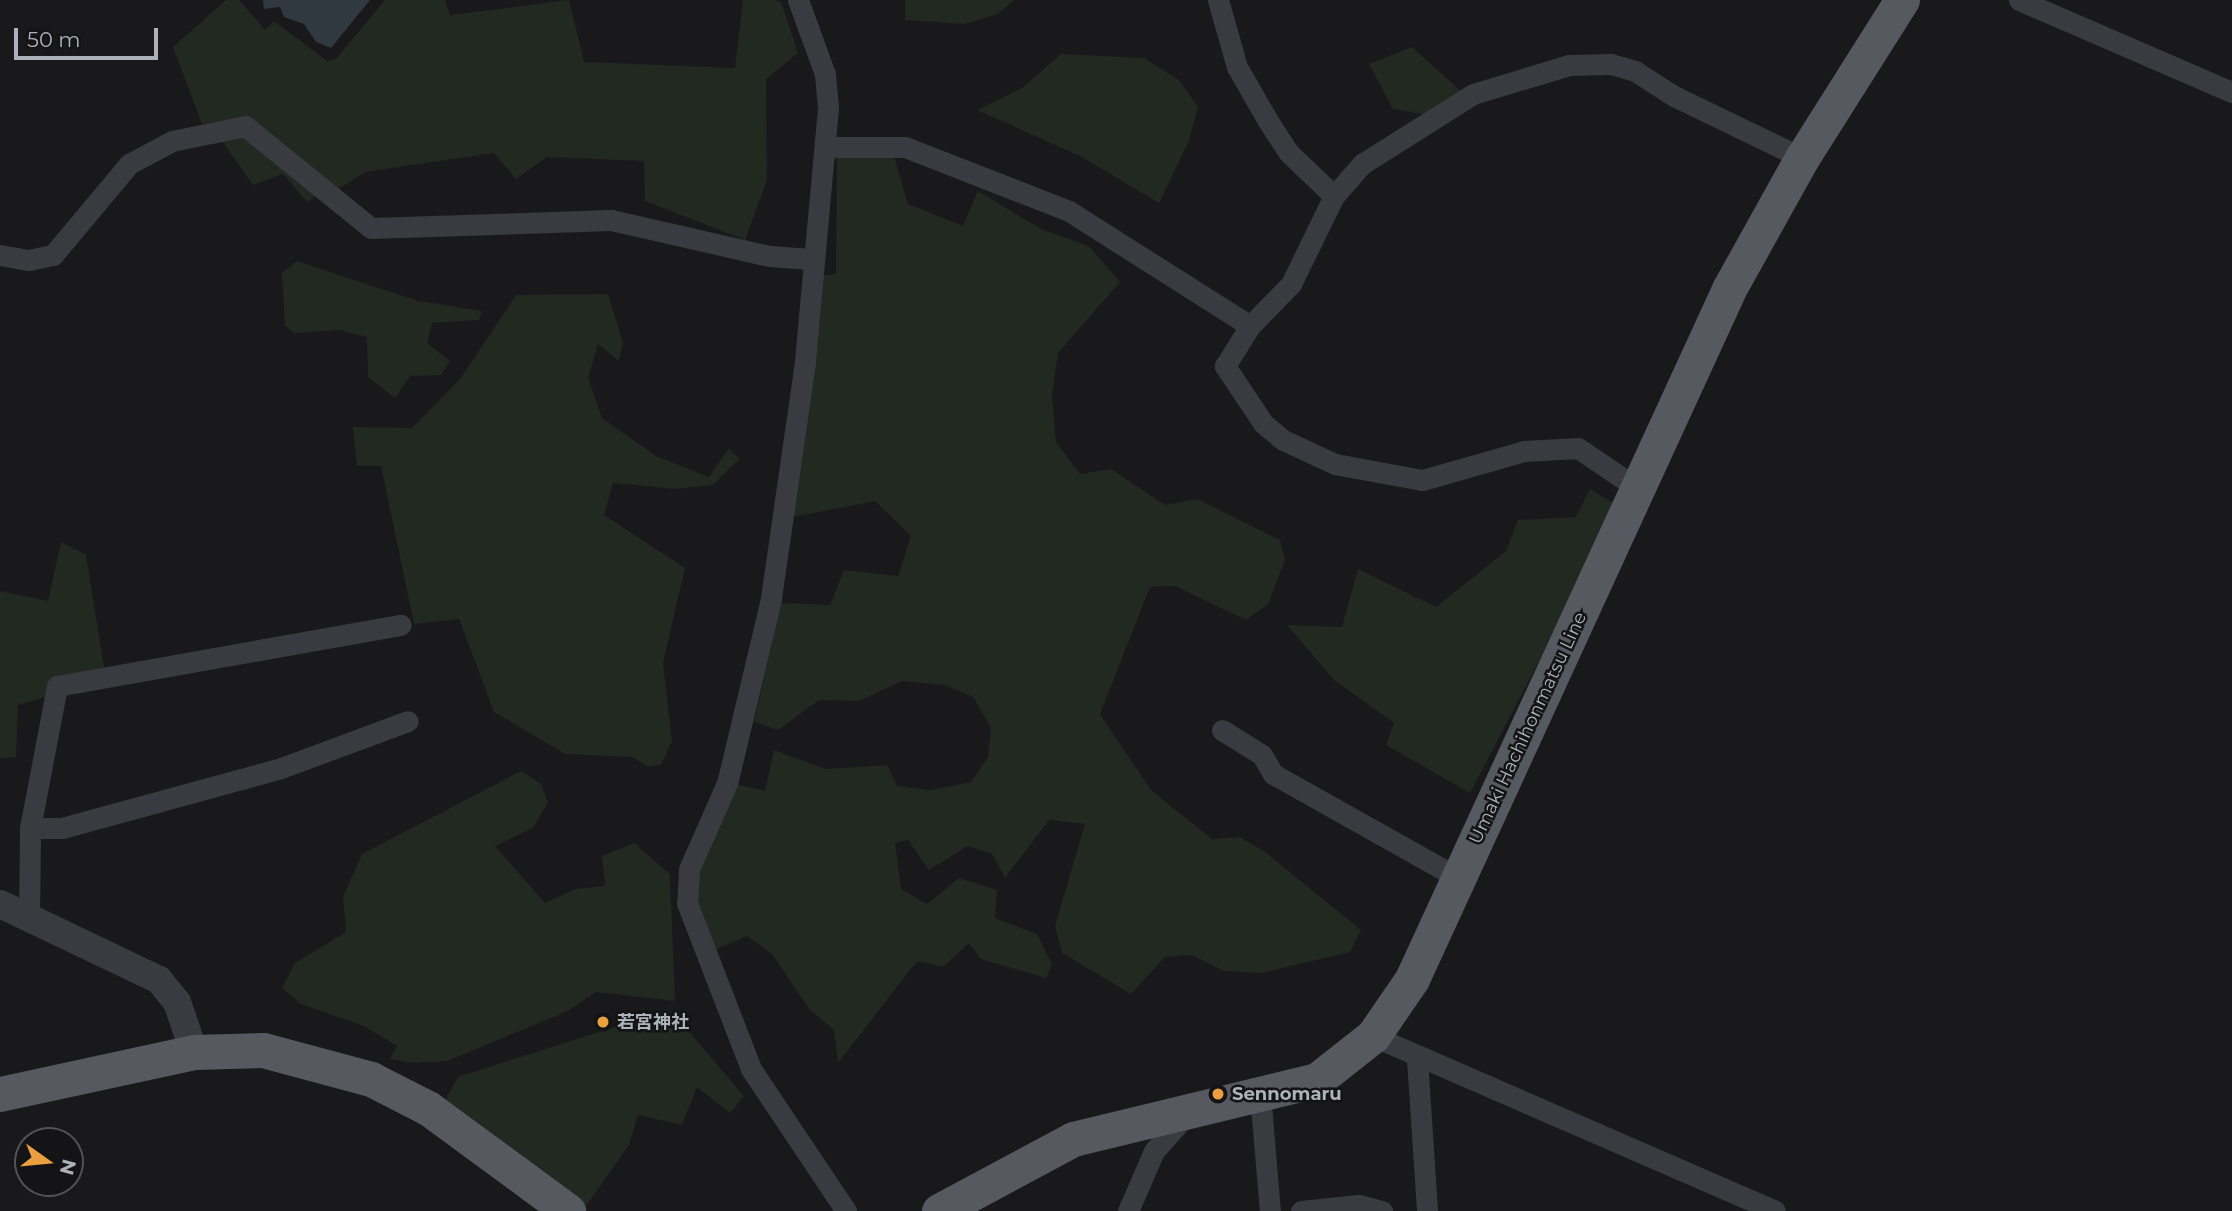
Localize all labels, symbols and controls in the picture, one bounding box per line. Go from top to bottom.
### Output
scale bar [18,14,161,58]
text: 50 m [27,27,81,52]
street label: Umaki Hachihonmatsu Line [1465,609,1591,847]
place label: 若宮神社 [617,1011,689,1033]
marker: 若宮神社 [595,1014,611,1030]
place label: Sennomaru [1232,1083,1342,1105]
marker: Sennomaru [1210,1086,1226,1102]
north arrow [14,1127,84,1197]
text: N [55,1157,81,1177]

